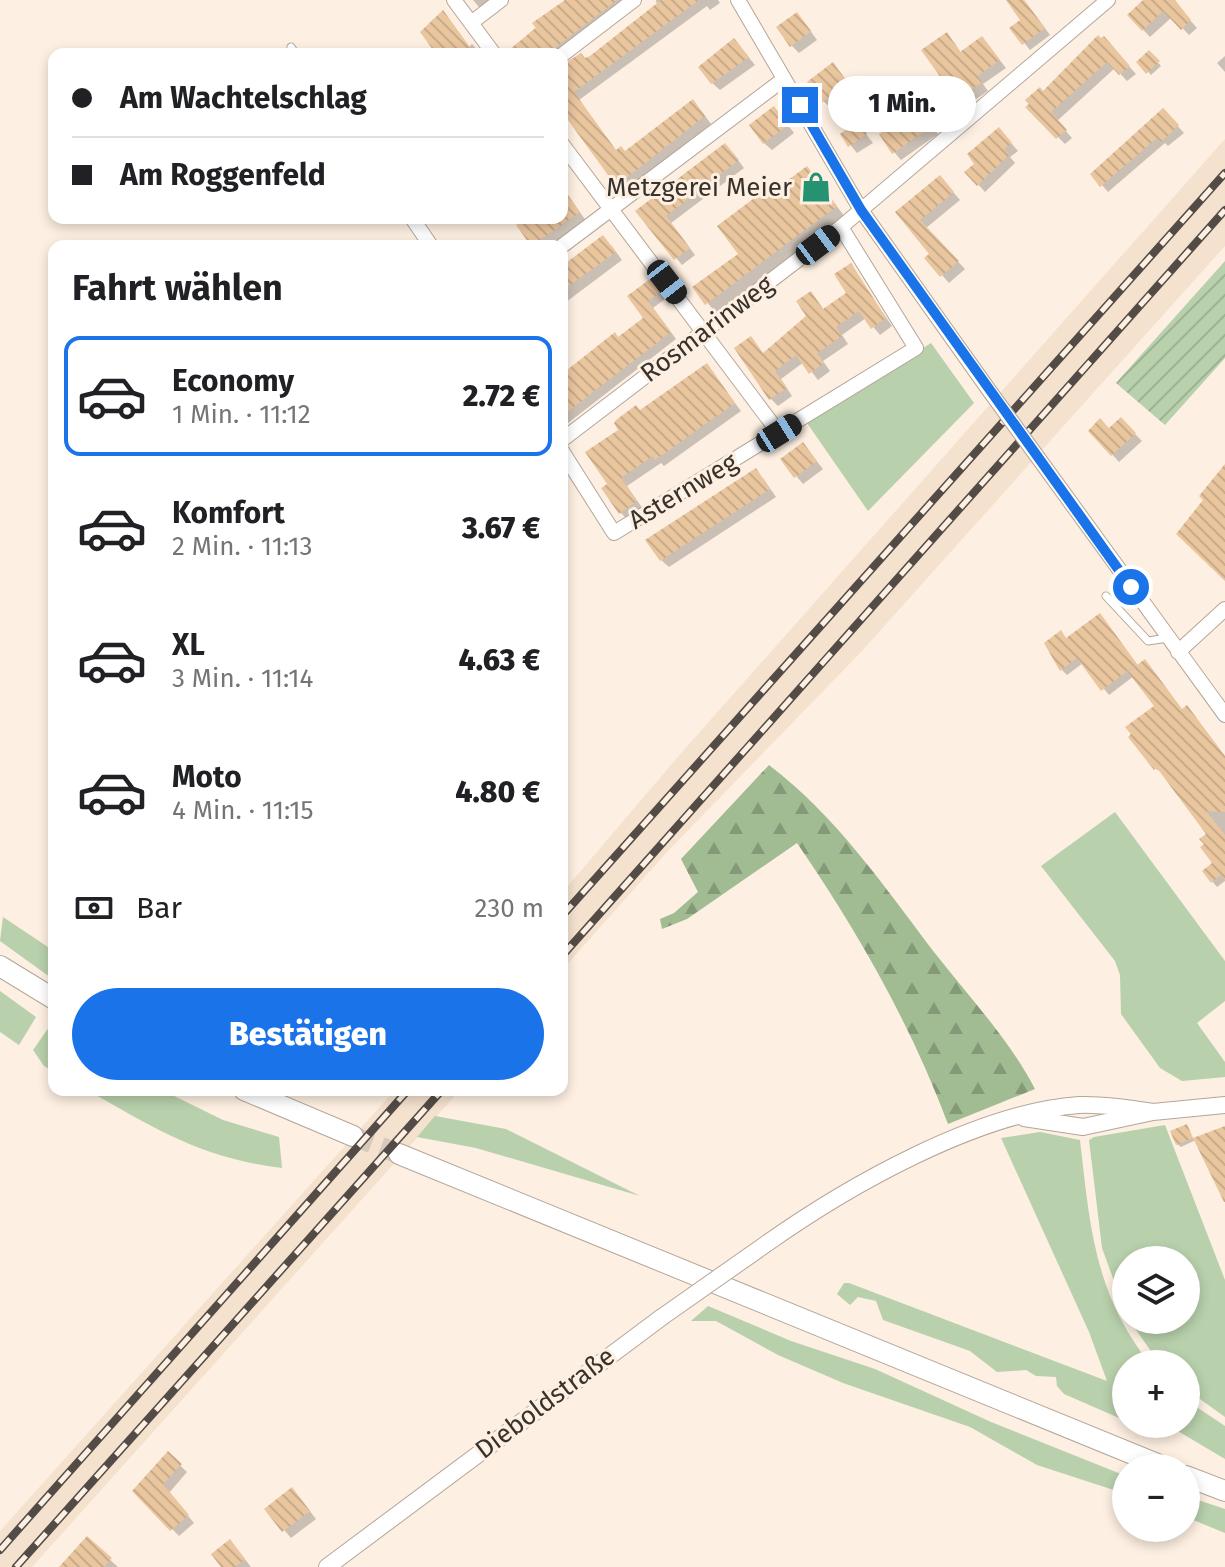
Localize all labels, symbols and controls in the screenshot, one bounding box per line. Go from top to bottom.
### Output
callout: 1 Min. [828,77,976,133]
text: Am Wachtelschlag [120,80,367,116]
route end [782,87,818,123]
text: 1 Min. [868,88,936,119]
text: Am Roggenfeld [120,157,326,193]
shop icon: Metzgerei Meier [799,170,833,204]
place label: Metzgerei Meier [606,172,792,203]
car [792,221,844,269]
car [643,256,691,308]
text: Fahrt wählen [72,266,283,310]
street label: Rosmarinweg [635,269,780,389]
icon: car [76,360,148,432]
text: Economy [172,363,294,399]
text: 2.72 € [463,378,540,414]
text: 1 Min. · 11:12 [172,399,311,430]
car [752,410,806,456]
street label: Asternweg [623,446,744,536]
icon: car [76,492,148,564]
text: Komfort [172,495,285,531]
text: 3.67 € [462,510,540,546]
text: 2 Min. · 11:13 [172,531,312,562]
route start [1113,569,1149,605]
icon: car [76,624,148,696]
text: XL [172,627,205,663]
text: 4.63 € [458,642,540,678]
text: 3 Min. · 11:14 [172,663,313,694]
icon: car [76,756,148,828]
text: Moto [172,759,242,795]
text: 4.80 € [455,774,540,810]
text: 4 Min. · 11:15 [172,795,313,826]
icon: cash [72,886,116,930]
text: Bar [136,890,182,926]
text: 230 m [475,893,544,924]
button: Bestätigen [72,988,544,1080]
map controls [1112,1246,1200,1542]
button: layers [1112,1246,1200,1334]
street label: Dieboldstraße [469,1341,621,1465]
button: + [1112,1350,1200,1438]
button: − [1112,1454,1200,1542]

